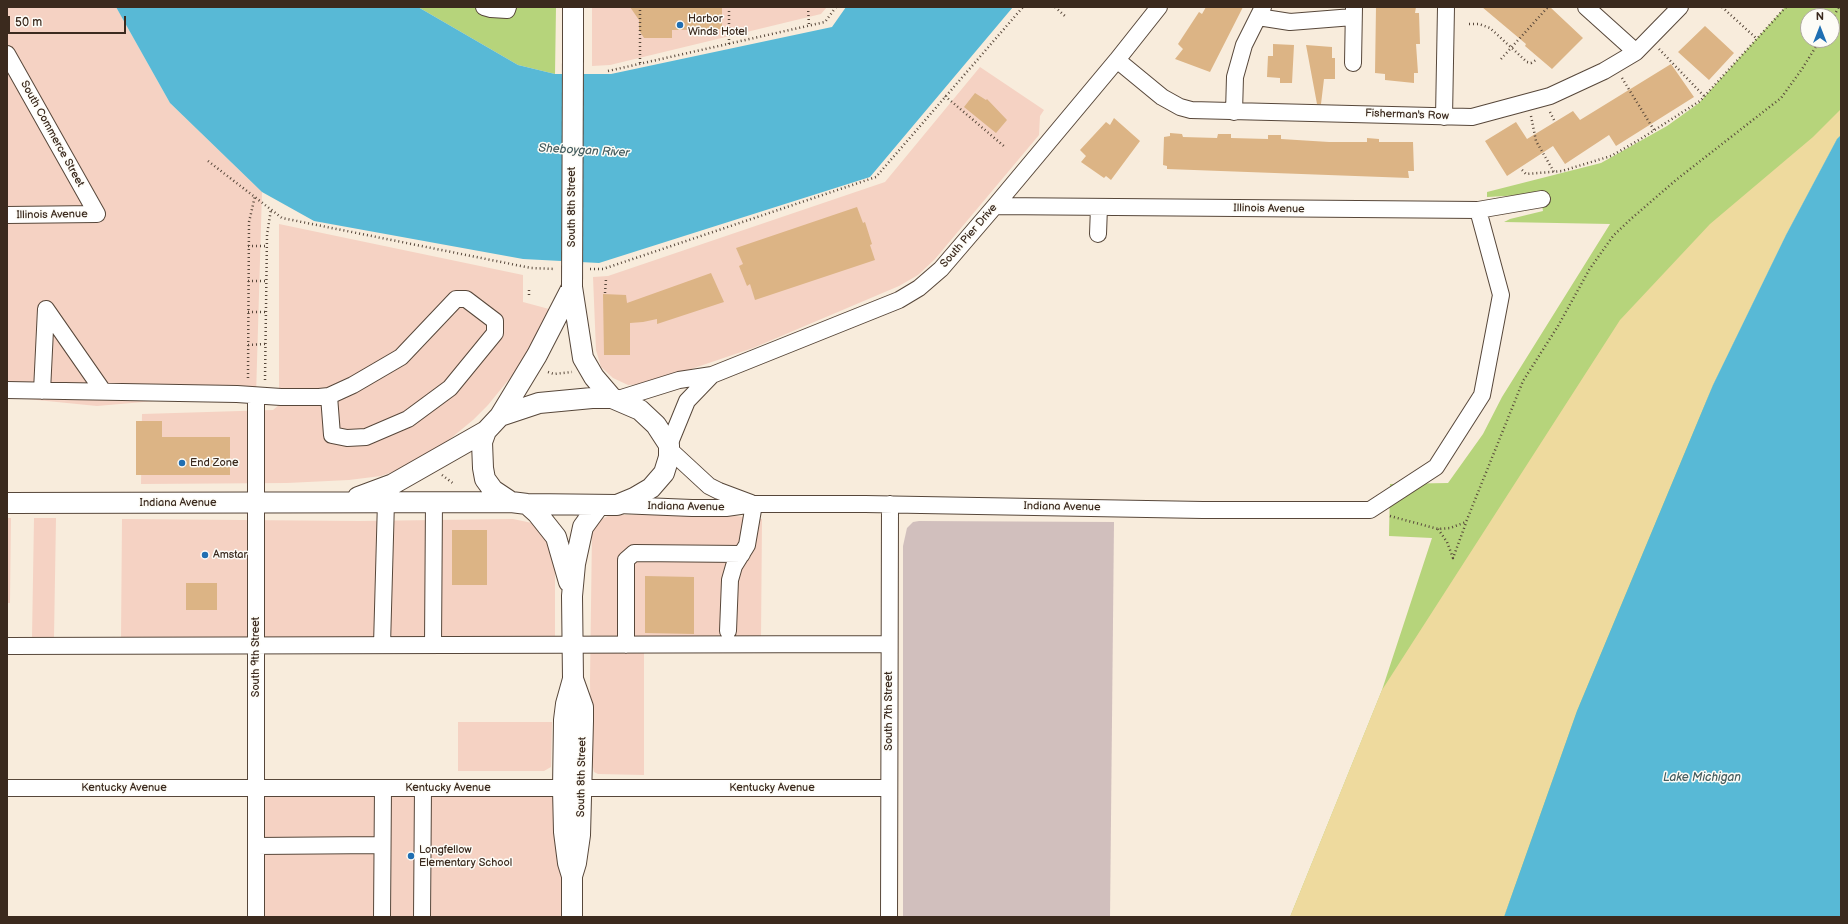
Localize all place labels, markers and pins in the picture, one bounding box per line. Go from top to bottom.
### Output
place label: Harbor Winds Hotel [688,12,747,38]
marker: Harbor Winds Hotel [675,20,685,30]
place label: End Zone [190,456,238,470]
marker: End Zone [177,458,187,468]
place label: Amstar [213,548,248,562]
marker: Amstar [200,550,210,560]
place label: Longfellow Elementary School [419,843,512,869]
marker: Longfellow Elementary School [406,851,416,861]

